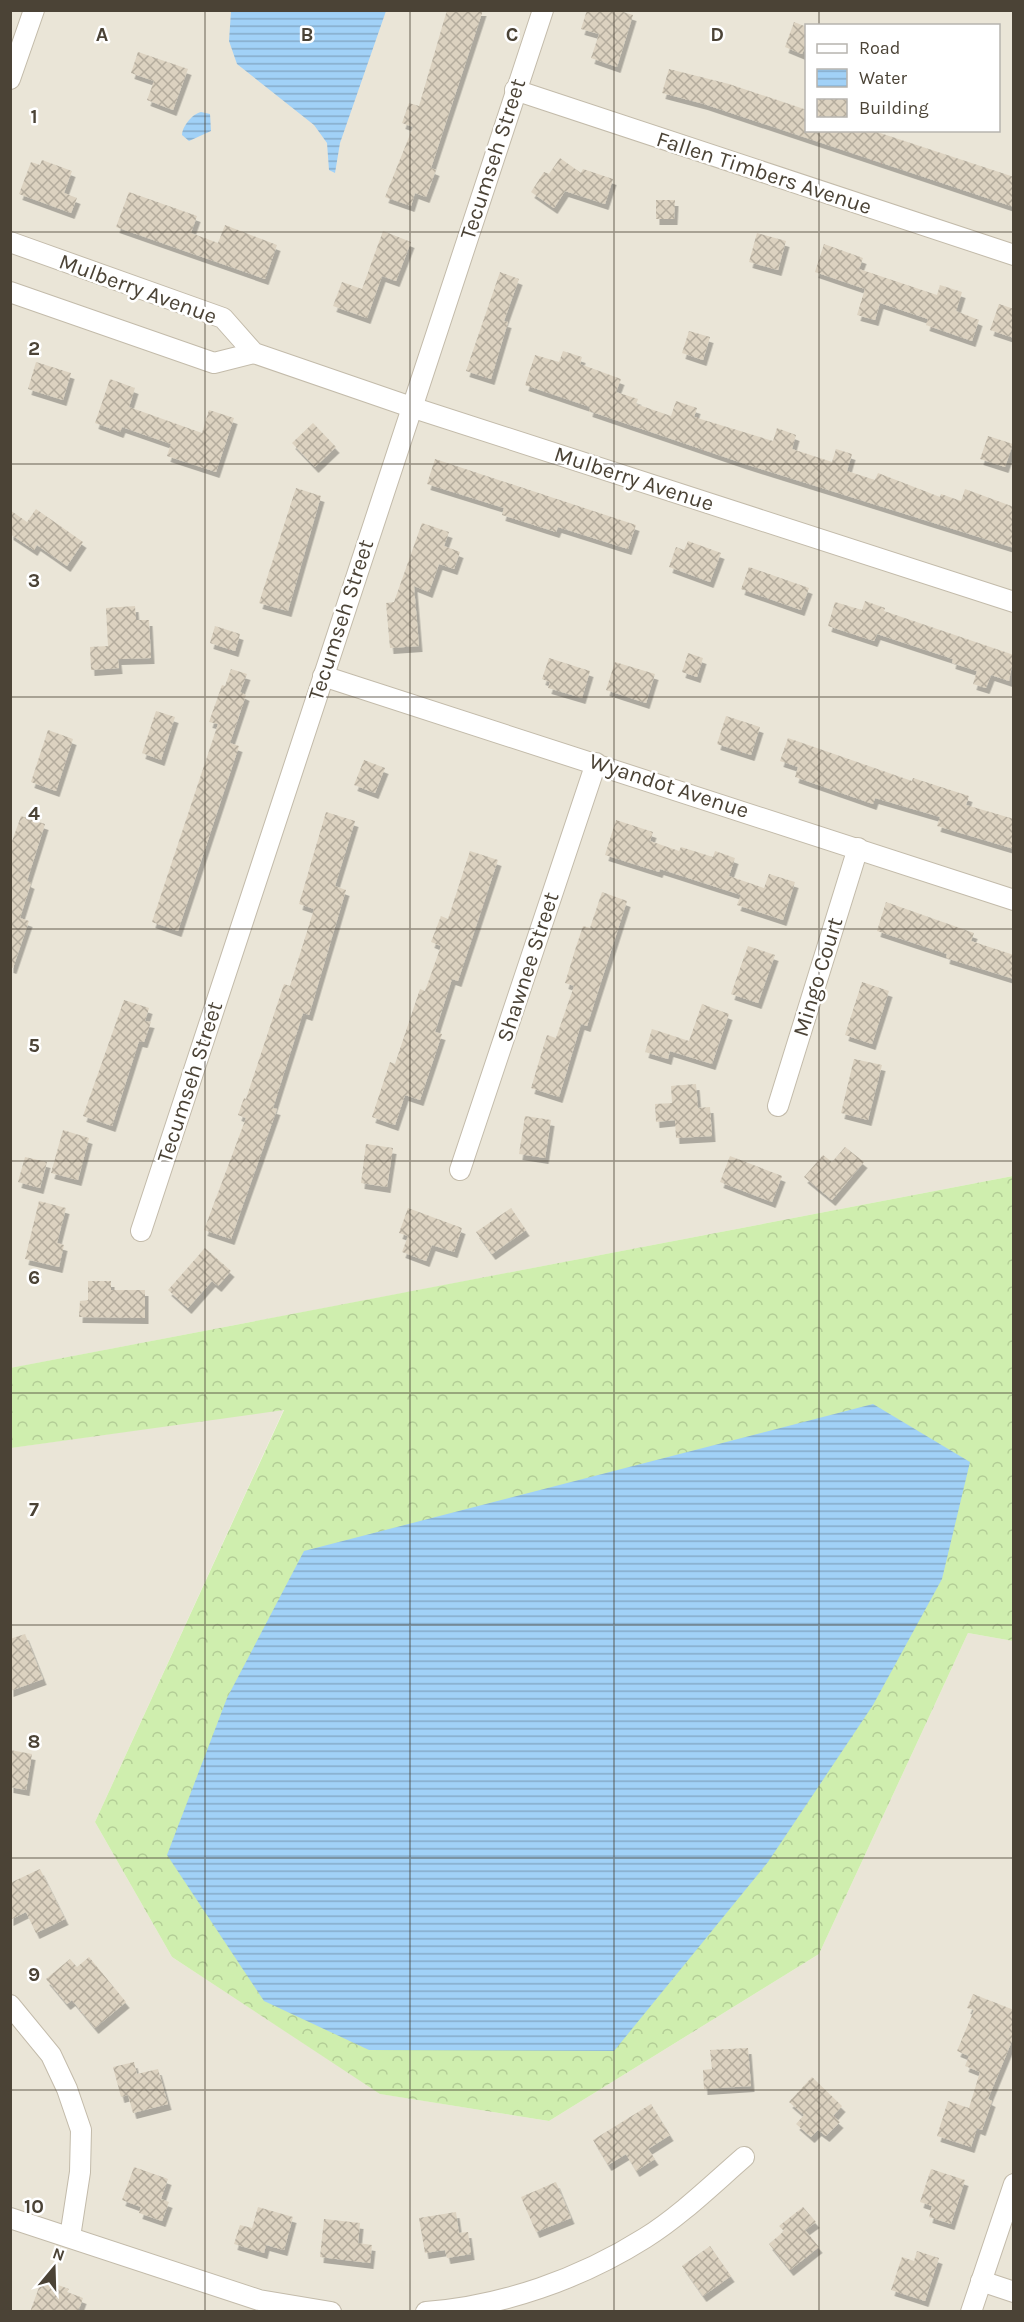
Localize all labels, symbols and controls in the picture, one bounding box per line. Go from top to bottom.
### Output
text: A [96,23,109,46]
text: B [301,23,313,46]
text: C [506,23,518,46]
text: D [710,23,724,46]
legend [805,24,1000,132]
text: Road [859,37,900,59]
text: Water [859,67,907,89]
street label: Tecumseh Street [455,75,531,243]
text: Building [859,97,929,119]
text: 1 [30,105,38,128]
street label: Fallen Timbers Avenue [653,126,875,220]
street label: Mulberry Avenue [55,248,221,330]
text: 2 [28,337,40,360]
street label: Mulberry Avenue [551,441,717,517]
street label: Tecumseh Street [303,536,379,704]
text: 3 [28,569,40,592]
street label: Wyandot Avenue [586,748,752,824]
text: 4 [28,802,40,825]
street label: Shawnee Street [492,889,564,1045]
street label: Mingo Court [788,914,848,1040]
street label: Tecumseh Street [152,998,228,1166]
text: 5 [28,1034,40,1057]
text: 6 [28,1266,40,1289]
text: 7 [29,1498,39,1521]
text: 8 [28,1730,40,1753]
text: 9 [28,1963,40,1986]
text: 10 [24,2195,44,2218]
north arrow [24,2238,84,2298]
text: N [50,2243,67,2265]

